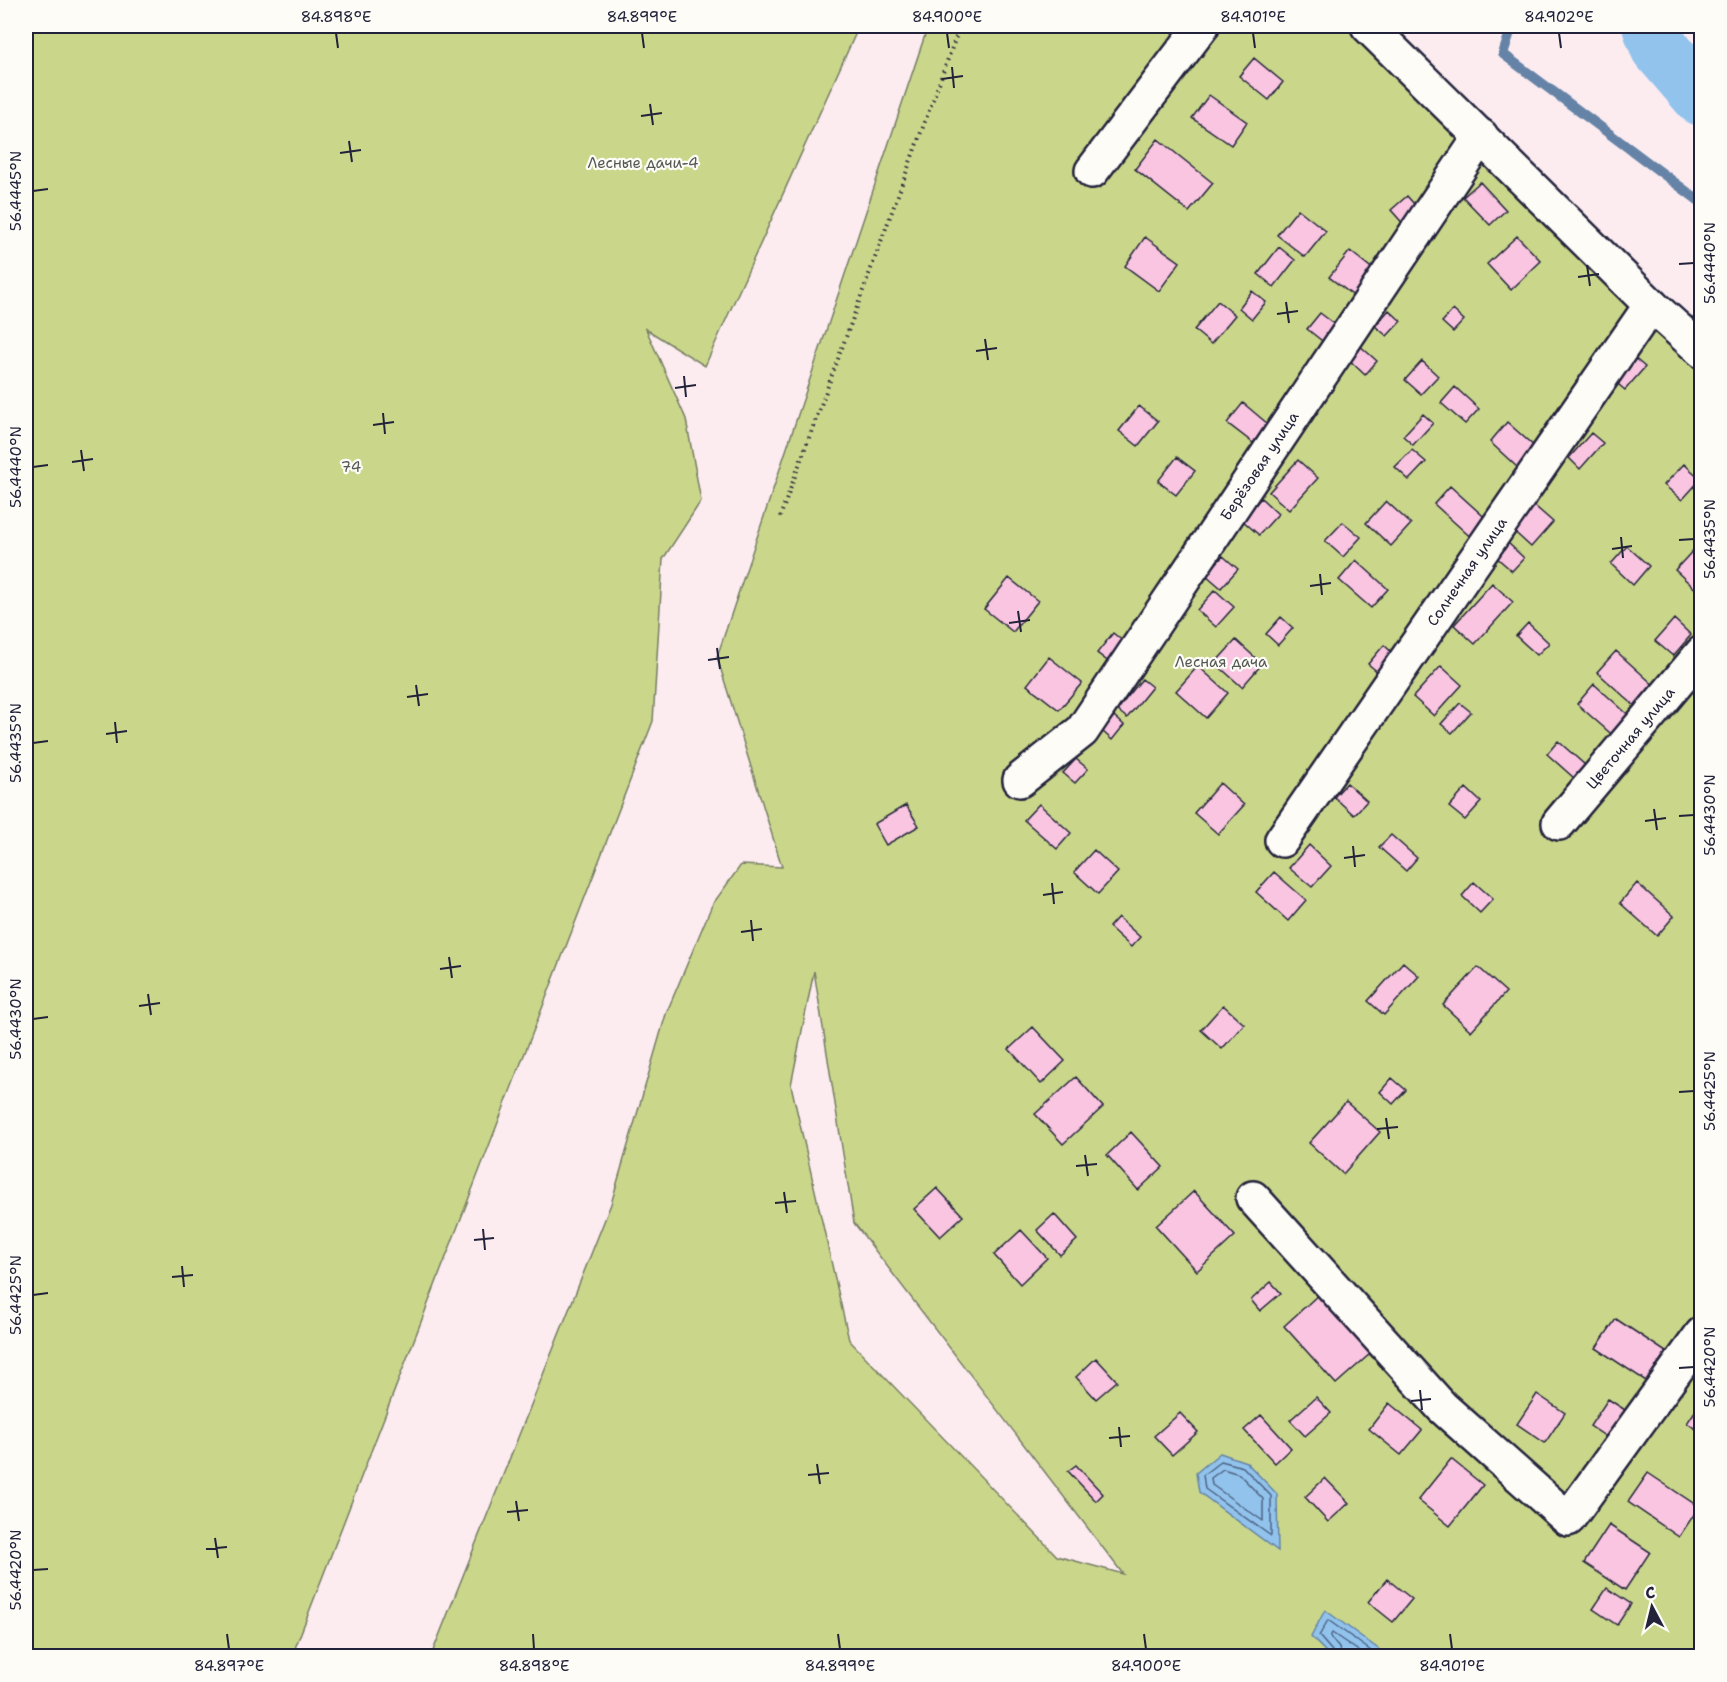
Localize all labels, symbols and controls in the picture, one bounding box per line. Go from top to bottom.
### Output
text: 84.898°E [301,7,371,27]
text: 84.899°E [607,7,677,27]
text: 84.900°E [912,7,982,27]
text: 84.901°E [1220,7,1286,27]
text: 84.902°E [1524,7,1594,27]
text: 56.4445°N [6,151,26,231]
park label: Лесные дачи-4 [587,153,699,173]
text: 56.4440°N [1700,222,1720,304]
street label: Берёзовая улица [1216,407,1304,525]
text: 56.4440°N [6,426,26,508]
park label: 74 [341,457,361,477]
text: 56.4435°N [1700,499,1720,579]
street label: Солнечная улица [1423,513,1512,630]
park label: Лесная дача [1175,652,1268,672]
street label: Цветочная улица [1582,682,1680,793]
text: 56.4435°N [6,703,26,783]
text: 56.4430°N [1700,774,1720,856]
text: 56.4430°N [6,978,26,1060]
text: 56.4425°N [1700,1051,1720,1131]
text: 56.4425°N [6,1255,26,1335]
text: 56.4420°N [1700,1326,1720,1408]
text: 56.4420°N [6,1529,26,1611]
north arrow [1622,1577,1682,1637]
text: С [1644,1582,1657,1604]
text: 84.897°E [194,1656,264,1676]
text: 84.898°E [499,1656,569,1676]
text: 84.899°E [805,1656,875,1676]
text: 84.900°E [1111,1656,1181,1676]
text: 84.901°E [1419,1656,1485,1676]

